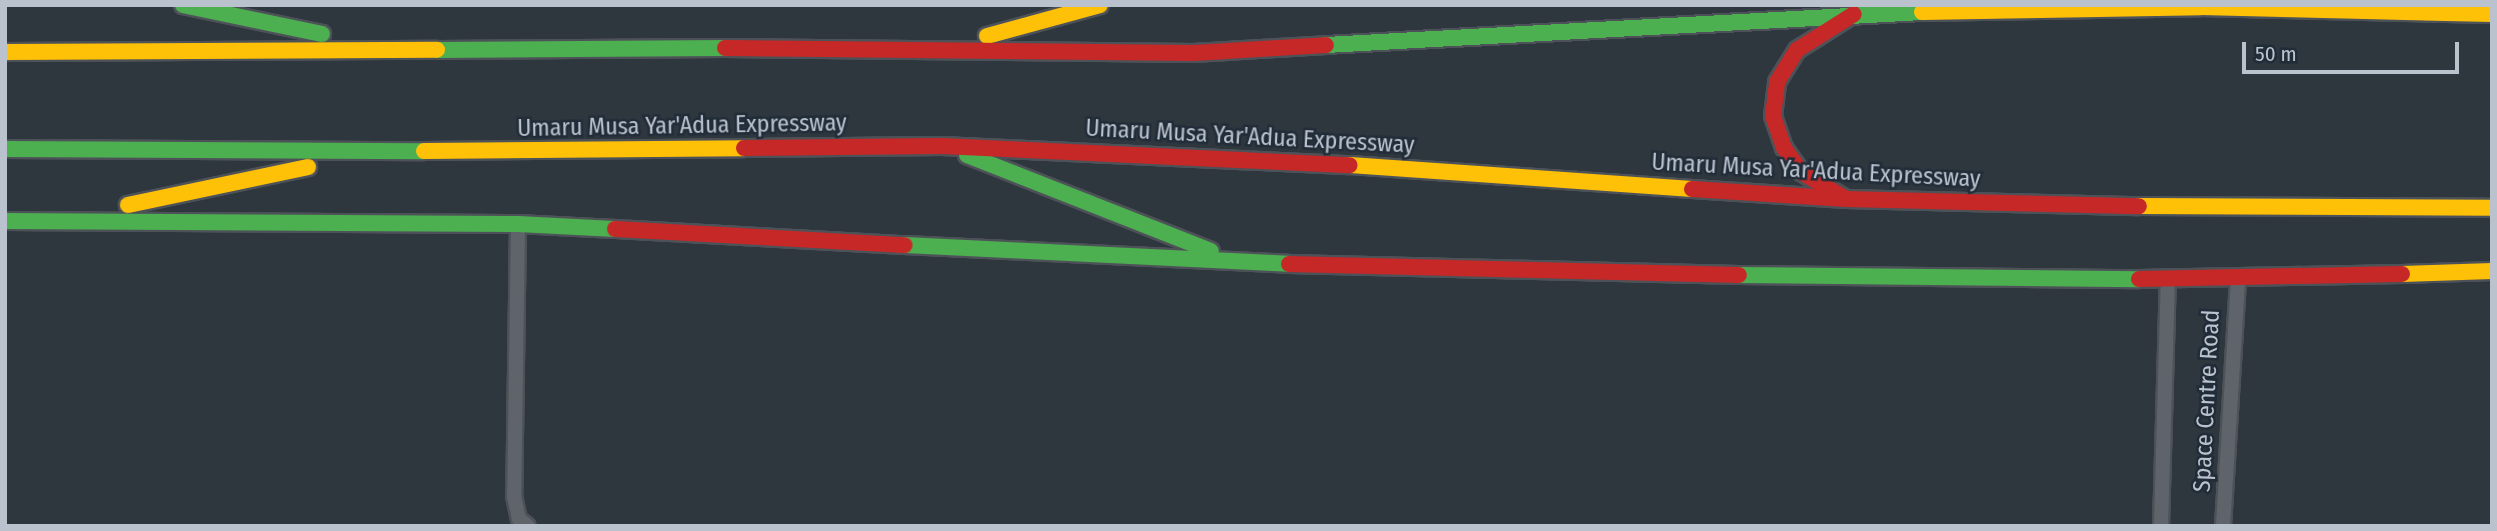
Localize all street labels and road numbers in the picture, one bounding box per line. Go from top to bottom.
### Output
street label: Umaru Musa Yar'Adua Expressway [517,109,847,143]
street label: Umaru Musa Yar'Adua Expressway [1085,114,1415,160]
street label: Umaru Musa Yar'Adua Expressway [1651,148,1981,194]
street label: Space Centre Road [2188,309,2226,493]

